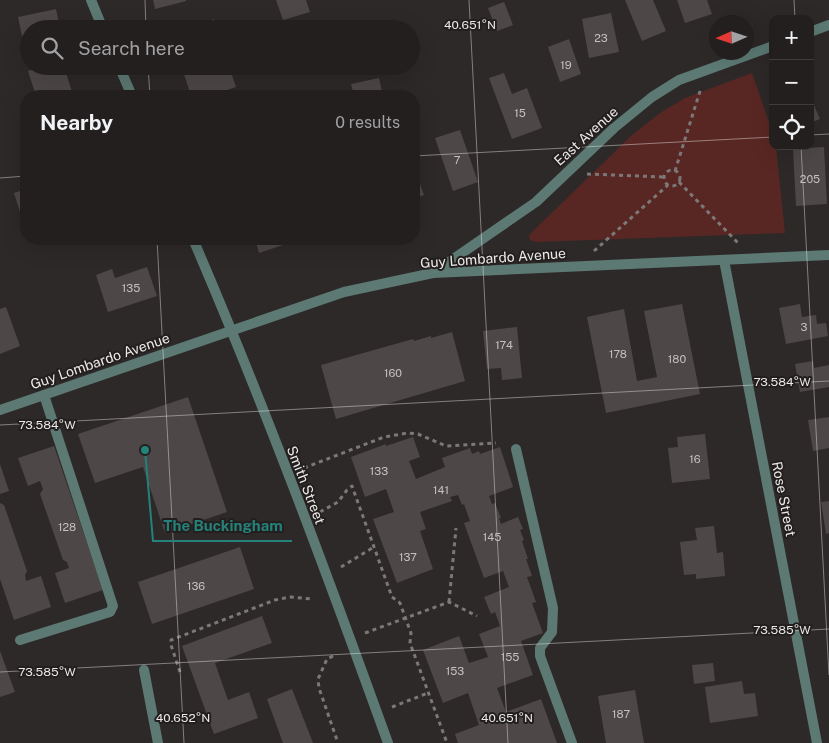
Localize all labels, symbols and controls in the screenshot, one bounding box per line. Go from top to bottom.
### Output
north arrow [709,15,754,60]
map controls [769,15,814,150]
button: + [769,15,814,60]
text: 40.651°N [444,18,496,32]
search box [20,20,420,75]
house number: 23 [594,32,608,44]
icon: search [38,34,66,62]
text: Search here [78,37,185,59]
house number: 19 [560,59,572,71]
button: − [769,60,814,105]
street label: East Avenue [551,103,621,169]
button: locate [769,105,814,150]
house number: 15 [514,107,526,119]
text: Nearby [40,110,113,135]
text: 0 results [335,113,400,132]
house number: 7 [454,154,461,166]
house number: 205 [800,173,820,185]
street label: Guy Lombardo Avenue [420,245,566,271]
house number: 135 [122,282,140,294]
house number: 3 [801,321,808,333]
street label: Guy Lombardo Avenue [28,330,172,392]
house number: 174 [495,339,513,351]
house number: 178 [609,348,627,360]
house number: 180 [668,353,686,365]
house number: 160 [384,367,402,379]
text: 73.584°W [753,375,811,389]
text: 73.584°W [18,418,76,432]
street label: Smith Street [284,443,328,527]
house number: 16 [689,453,701,465]
street label: Rose Street [769,460,799,538]
house number: 133 [370,465,388,477]
house number: 141 [433,484,449,496]
callout: The Buckingham [153,511,292,541]
text: The Buckingham [163,517,283,534]
house number: 128 [58,521,76,533]
house number: 145 [483,531,501,543]
house number: 137 [399,551,417,563]
house number: 136 [187,580,205,592]
text: 73.585°W [753,623,811,637]
house number: 155 [501,651,519,663]
text: 73.585°W [18,665,76,679]
house number: 153 [446,665,464,677]
house number: 187 [612,708,630,720]
text: 40.652°N [156,711,210,725]
text: 40.651°N [481,711,533,725]

